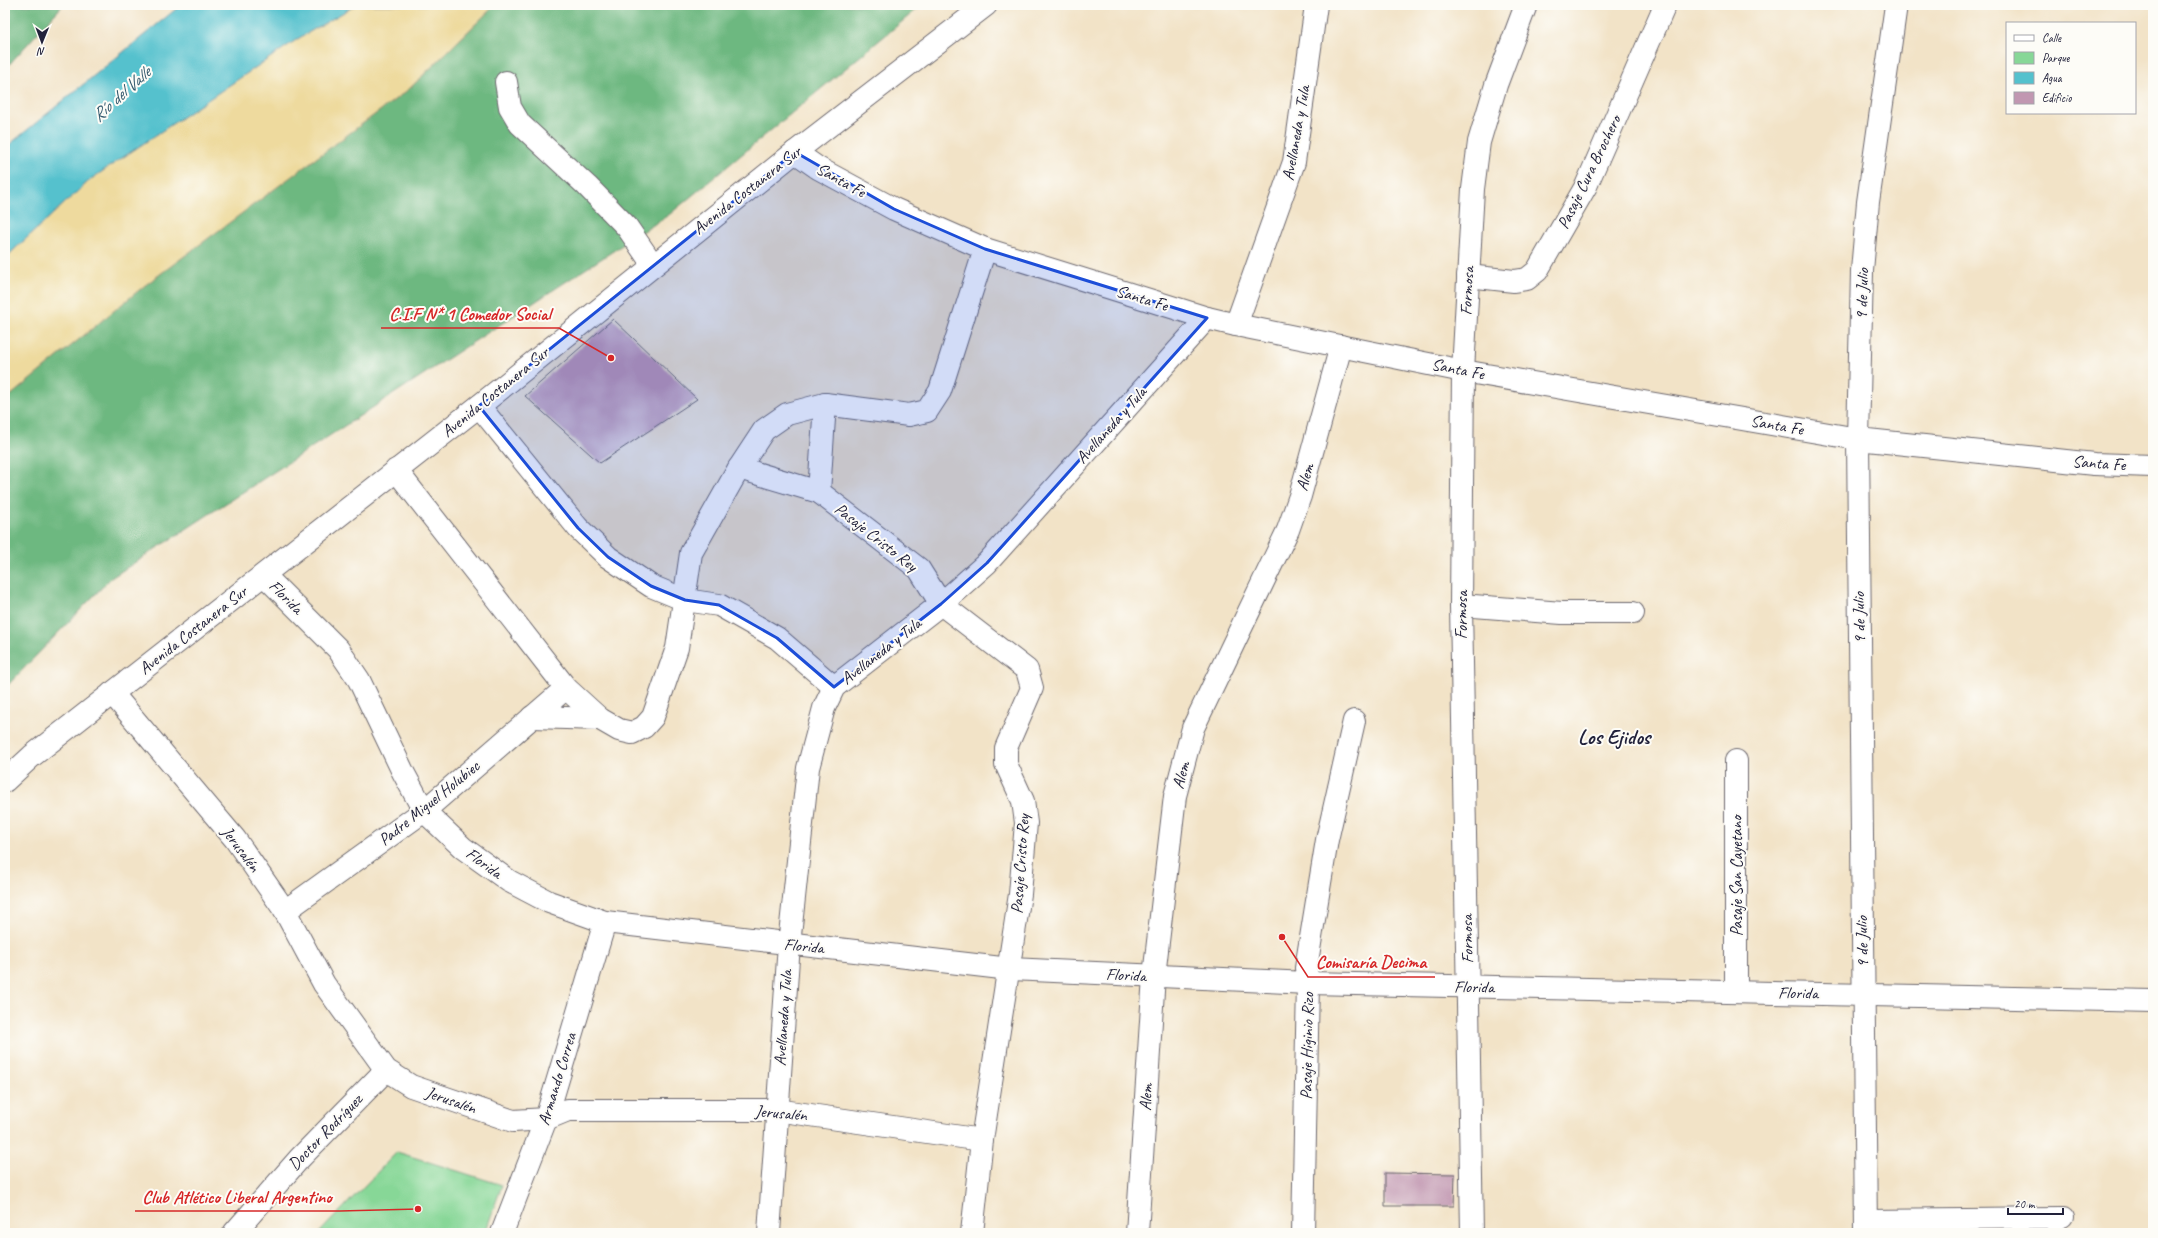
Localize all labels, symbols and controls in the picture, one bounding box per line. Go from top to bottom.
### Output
north arrow [22,22,62,62]
legend [2006,22,2136,114]
text: Calle [2042,30,2062,46]
text: N [36,45,45,59]
text: Parque [2042,50,2071,66]
water label: Río del Valle [87,60,157,126]
text: Agua [2042,70,2063,86]
street label: Avellaneda y Tula [1277,82,1315,182]
text: Edificio [2042,90,2072,106]
street label: Pasaje Cura Brochero [1552,110,1626,232]
street label: Avenida Costanera Sur [689,140,807,239]
street label: Santa Fe [813,158,871,203]
street label: Formosa [1455,264,1479,316]
street label: 9 de Julio [1851,267,1873,320]
street label: Santa Fe [1113,280,1172,316]
callout: C.I.F N* 1 Comedor Social [381,298,559,328]
text: C.I.F N* 1 Comedor Social [389,303,555,325]
street label: Avenida Costanera Sur [437,341,554,442]
street label: Santa Fe [1430,354,1488,385]
street label: Avellaneda y Tula [1071,381,1152,468]
street label: Santa Fe [1749,410,1806,440]
street label: Santa Fe [2072,451,2128,475]
street label: Alem [1291,459,1319,493]
street label: Pasaje Cristo Rey [830,498,923,577]
street label: Florida [264,575,309,620]
street label: Avenida Costanera Sur [135,580,253,679]
street label: Formosa [1451,589,1472,639]
street label: 9 de Julio [1848,591,1870,644]
street label: Avellaneda y Tula [837,612,927,689]
district label: Los Ejidos [1578,724,1653,750]
street label: Padre Miguel Holubiec [374,755,485,850]
street label: Alem [1167,758,1195,791]
street label: Pasaje Cristo Rey [1006,812,1034,914]
street label: Pasaje San Cayetano [1726,814,1747,936]
street label: Jerusalén [216,821,266,877]
street label: Florida [462,843,508,884]
street label: Formosa [1456,912,1478,964]
street label: 9 de Julio [1851,915,1873,968]
street label: Florida [783,933,827,959]
callout: Comisaría Decima [1308,947,1435,977]
text: Comisaría Decima [1316,951,1428,973]
street label: Florida [1106,963,1148,987]
street label: Avellaneda y Tula [769,967,797,1067]
street label: Florida [1454,976,1496,998]
street label: Florida [1778,982,1820,1004]
street label: Pasaje Higinio Rizo [1296,991,1318,1100]
street label: Armando Correa [533,1029,581,1128]
street label: Jerusalén [422,1081,480,1119]
street label: Alem [1135,1081,1158,1111]
street label: Doctor Rodríguez [283,1088,368,1175]
street label: Jerusalén [753,1100,809,1126]
callout: Club Atlético Liberal Argentino [135,1181,340,1211]
text: Club Atlético Liberal Argentino [142,1186,333,1208]
scale bar [2008,1190,2063,1216]
text: 20 m [2014,1196,2036,1212]

